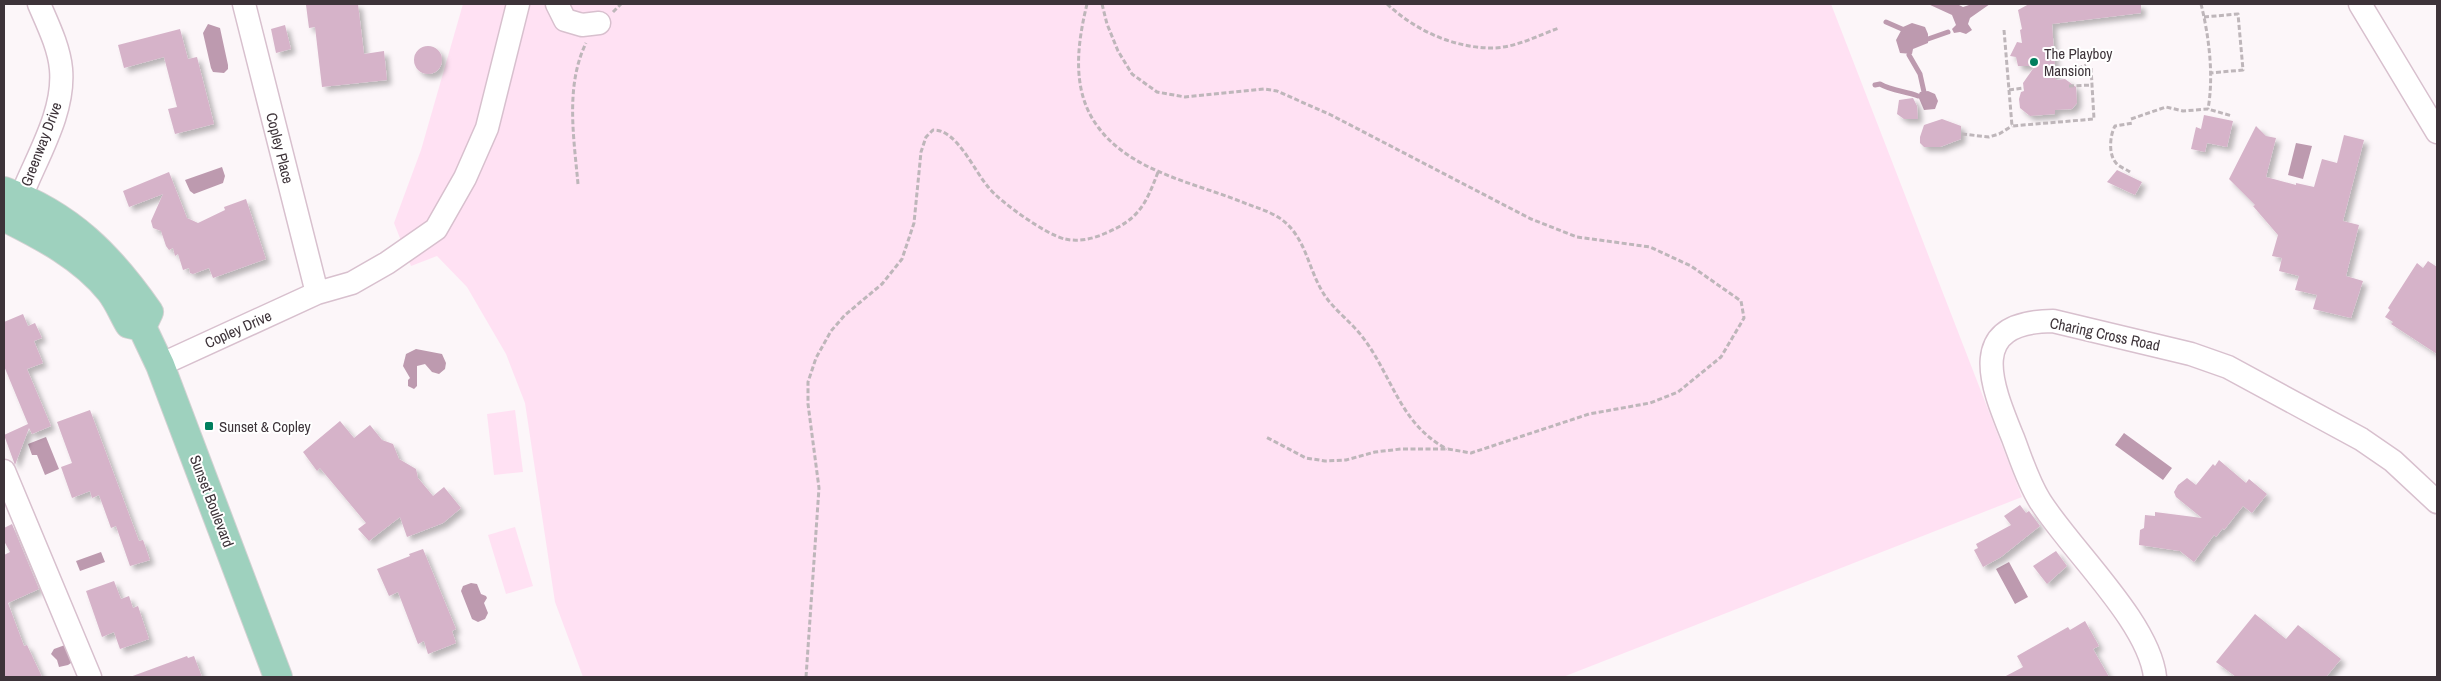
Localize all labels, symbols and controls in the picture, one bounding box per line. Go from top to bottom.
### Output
place label: The Playboy Mansion [2044,43,2113,81]
marker: The Playboy Mansion [2028,56,2040,68]
street label: Greenway Drive [15,99,67,189]
street label: Copley Place [261,110,299,186]
street label: Copley Drive [201,305,275,353]
street label: Charing Cross Road [2048,312,2162,356]
place label: Sunset & Copley [219,416,311,437]
marker: Sunset & Copley [203,420,215,432]
street label: Sunset Boulevard [185,452,239,550]

